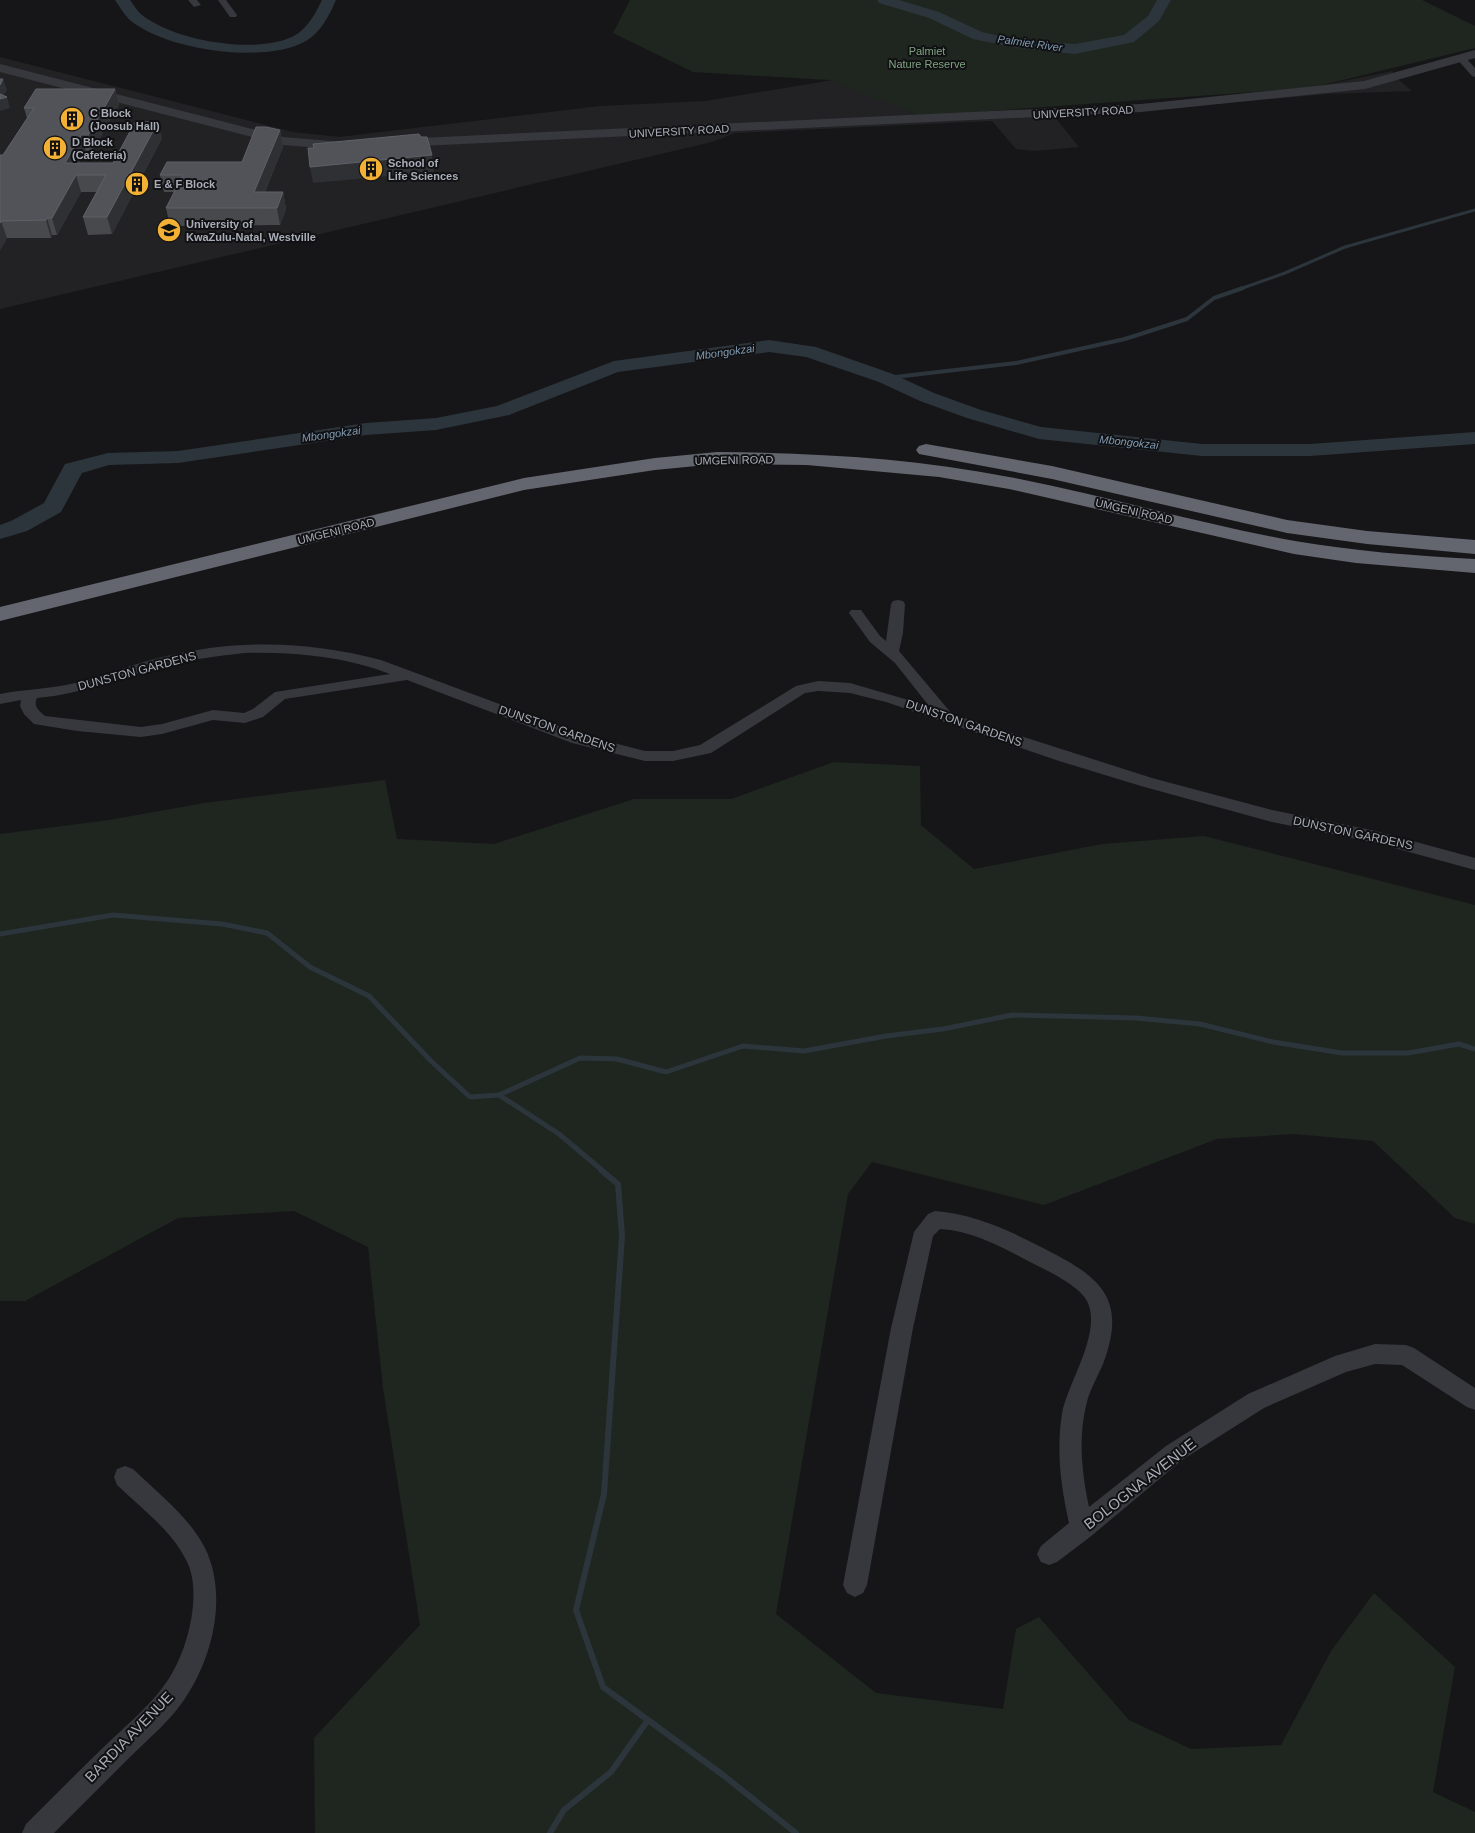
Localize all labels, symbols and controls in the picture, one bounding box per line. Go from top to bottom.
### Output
water label: Palmiet River [997,33,1065,54]
park label: Palmiet Nature Reserve [888,45,966,70]
street label: UNIVERSITY ROAD [1032,103,1134,121]
building icon: C Block (Joosub Hall) [59,106,85,132]
place label: C Block (Joosub Hall) [90,107,160,132]
street label: UNIVERSITY ROAD [628,122,730,140]
building icon: D Block (Cafeteria) [42,135,68,161]
place label: D Block (Cafeteria) [72,136,127,161]
building icon: School of Life Sciences [358,156,384,182]
place label: School of Life Sciences [388,157,458,182]
building icon: E & F Block [124,171,150,197]
place label: E & F Block [154,178,216,190]
school or university icon: University of KwaZulu-Natal, Westville [156,217,182,243]
place label: University of KwaZulu-Natal, Westville [186,218,316,243]
water label: Mbongokzai [695,342,756,362]
water label: Mbongokzai [301,424,362,444]
water label: Mbongokzai [1099,433,1160,451]
street label: UMGENI ROAD [694,453,774,467]
street label: UMGENI ROAD [1094,496,1174,526]
street label: UMGENI ROAD [296,516,376,546]
street label: DUNSTON GARDENS [76,648,198,694]
street label: DUNSTON GARDENS [904,697,1024,749]
street label: DUNSTON GARDENS [497,703,617,755]
street label: DUNSTON GARDENS [1292,813,1414,853]
street label: BOLOGNA AVENUE [1080,1435,1199,1533]
street label: BARDIA AVENUE [81,1688,176,1785]

